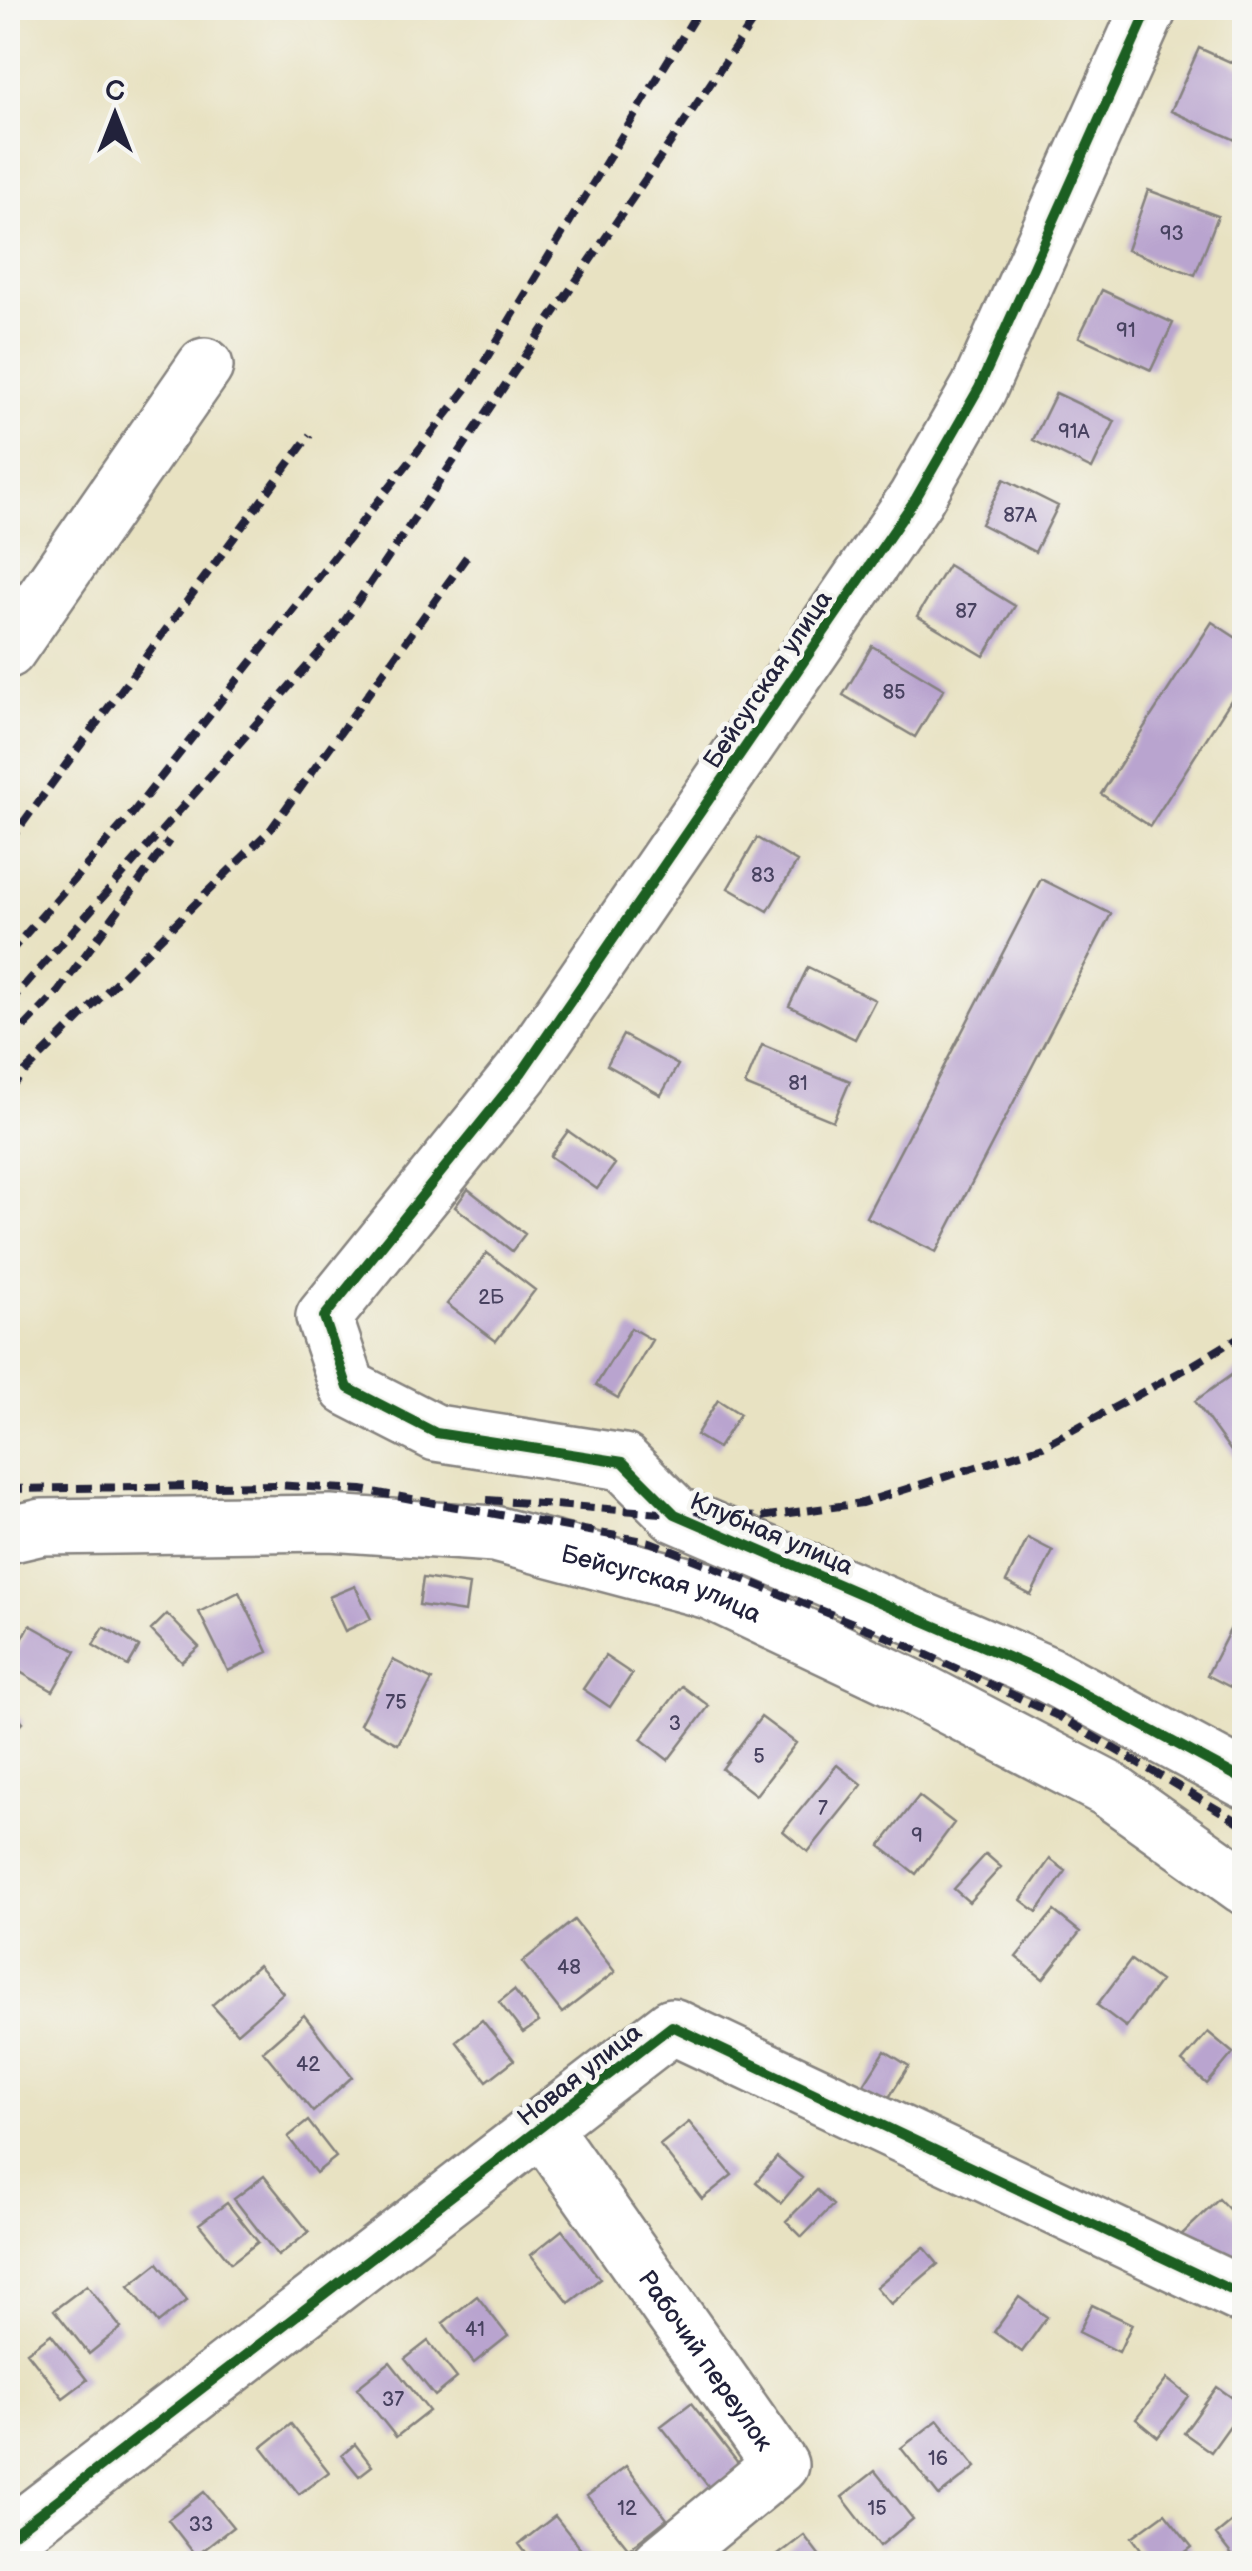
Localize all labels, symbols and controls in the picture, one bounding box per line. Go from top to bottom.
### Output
north arrow [65,65,165,165]
text: С [105,75,125,108]
house number: 93 [1160,222,1184,246]
house number: 91 [1116,319,1136,343]
house number: 91А [1058,420,1091,444]
house number: 87А [1003,504,1038,528]
street label: Бейсугская улица [697,585,839,775]
house number: 87 [955,600,977,624]
house number: 85 [882,681,906,705]
house number: 83 [751,864,775,888]
house number: 81 [788,1072,808,1096]
house number: 2Б [478,1286,504,1310]
street label: Клубная улица [685,1486,858,1583]
street label: Бейсугская улица [558,1539,766,1631]
house number: 75 [385,1691,407,1715]
house number: 3 [669,1712,681,1736]
house number: 5 [753,1745,765,1769]
house number: 7 [818,1797,828,1821]
house number: 9 [911,1824,923,1848]
house number: 48 [557,1956,581,1980]
street label: Новая улица [512,2017,648,2133]
house number: 42 [296,2053,320,2077]
street label: Рабочий переулок [631,2265,779,2458]
house number: 41 [465,2318,485,2342]
house number: 37 [382,2388,404,2412]
house number: 16 [928,2447,948,2471]
house number: 12 [617,2497,637,2521]
house number: 15 [867,2497,887,2521]
house number: 33 [189,2513,213,2537]

